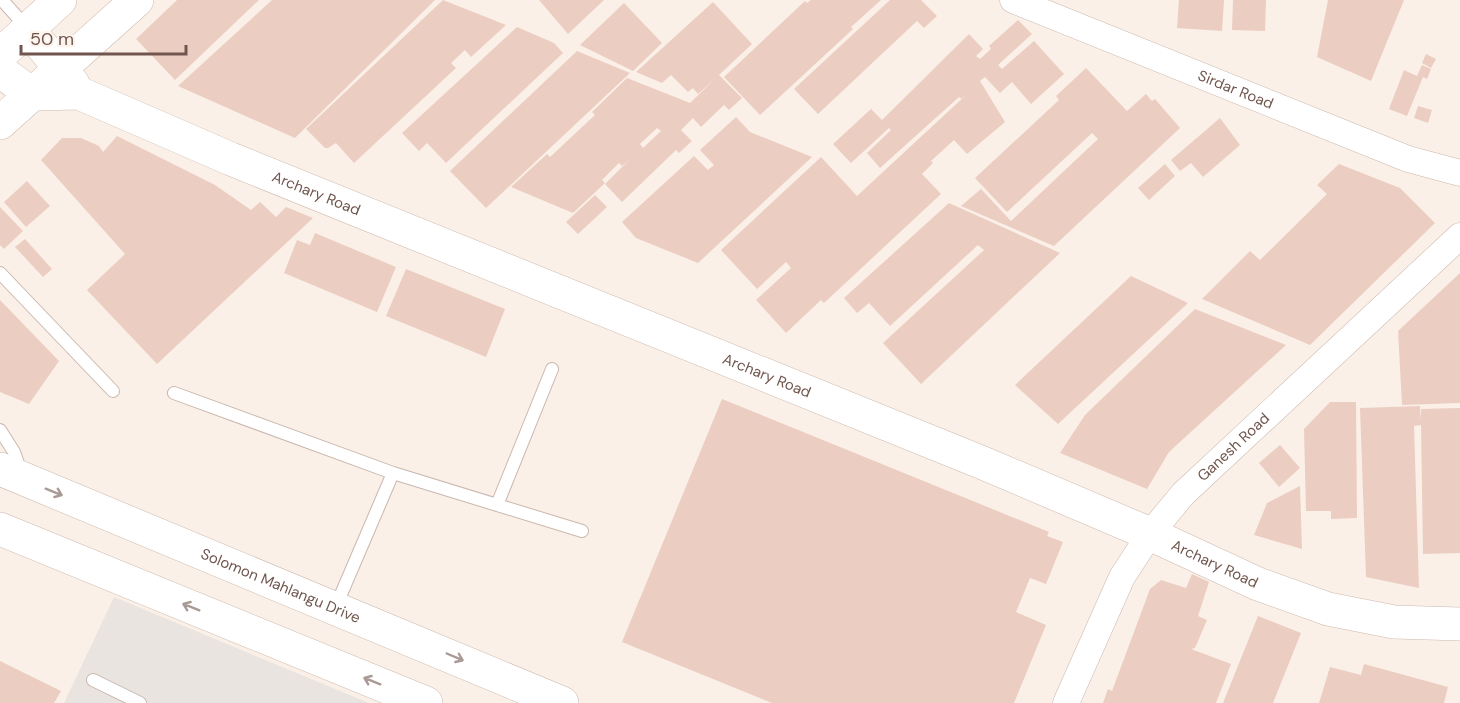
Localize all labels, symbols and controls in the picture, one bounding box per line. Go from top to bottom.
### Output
scale bar [21,18,186,56]
text: 50 m [30,27,74,51]
street label: Sirdar Road [1195,65,1276,114]
street label: Archary Road [269,167,363,220]
street label: Archary Road [720,349,814,402]
street label: Ganesh Road [1193,408,1274,486]
one-way arrow [44,487,63,498]
street label: Archary Road [1168,535,1261,593]
street label: Solomon Mahlangu Drive [198,544,363,628]
one-way arrow [182,601,201,612]
one-way arrow [445,652,463,663]
one-way arrow [363,675,381,686]

